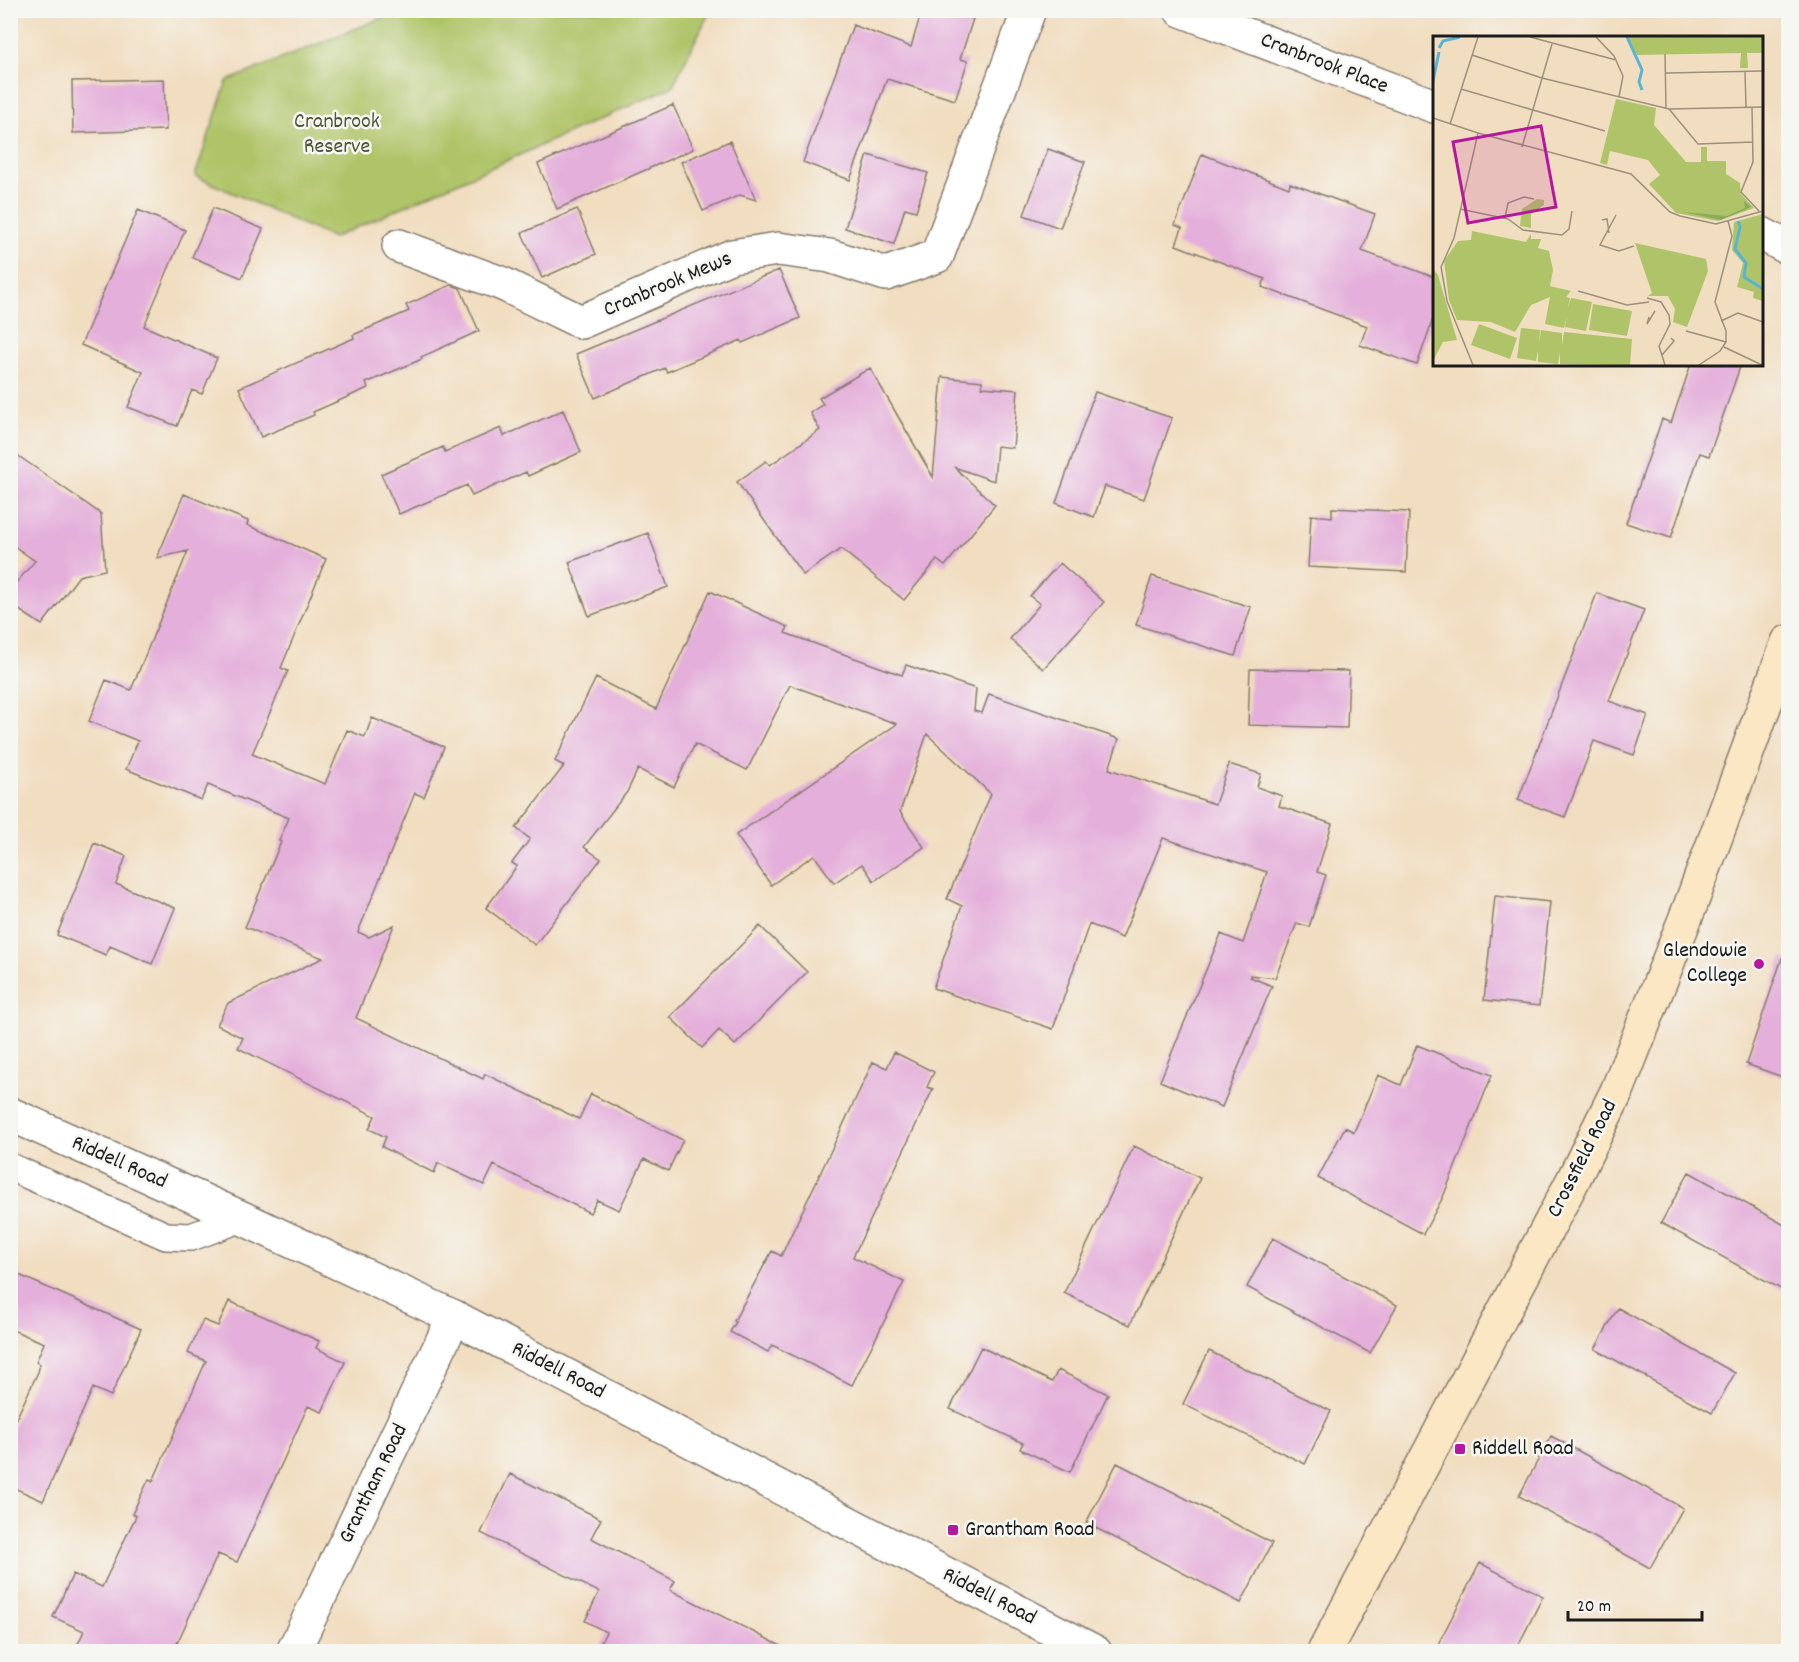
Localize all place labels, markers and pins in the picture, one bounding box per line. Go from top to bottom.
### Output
place label: Glendowie College [1663,936,1747,992]
marker: Glendowie College [1752,957,1766,971]
place label: Riddell Road [1472,1434,1574,1465]
marker: Riddell Road [1453,1442,1467,1456]
place label: Grantham Road [965,1515,1095,1546]
marker: Grantham Road [946,1523,960,1537]

